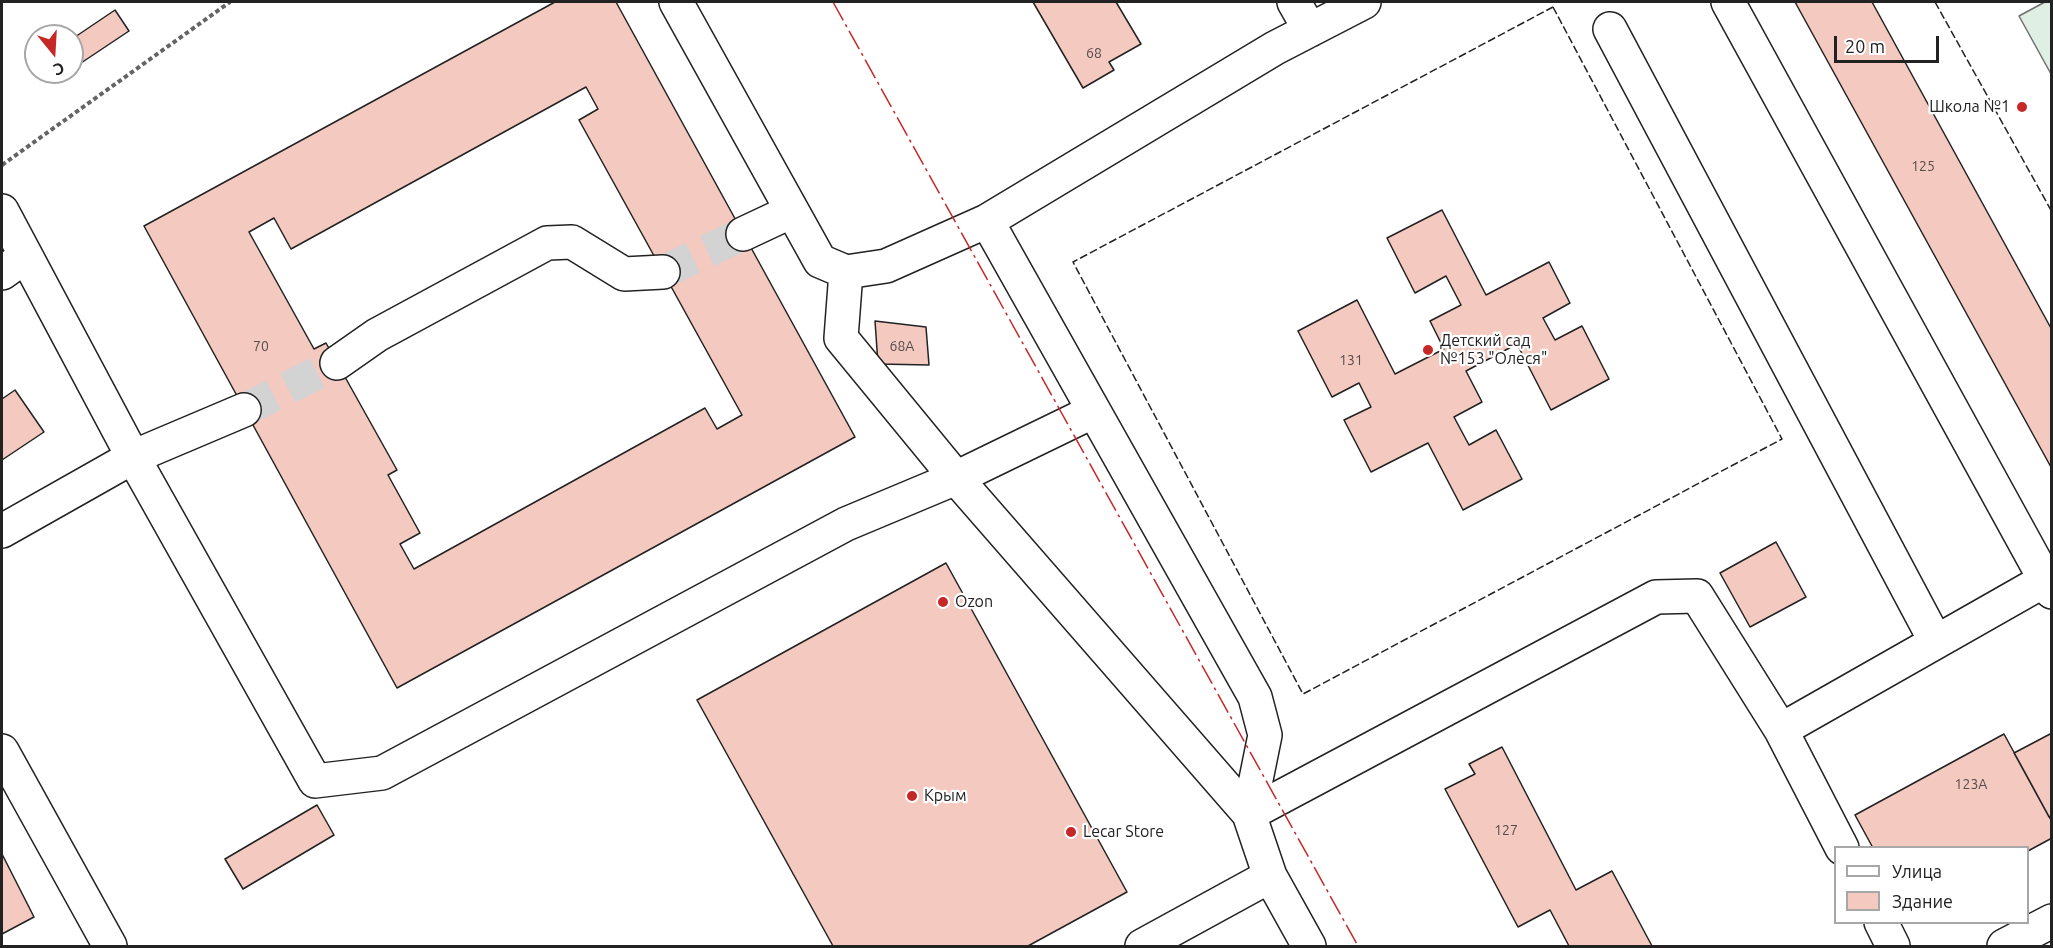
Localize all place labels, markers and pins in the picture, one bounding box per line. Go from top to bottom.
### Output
place label: Школа №1 [1929,97,2010,117]
marker: Школа №1 [2015,100,2029,114]
place label: Детский сад №153 "Олеся" [1440,331,1547,369]
marker: Детский сад №153 "Олеся" [1421,343,1435,357]
place label: Ozon [955,592,993,612]
marker: Ozon [936,595,950,609]
place label: Крым [924,786,967,806]
marker: Крым [905,789,919,803]
place label: Lecar Store [1083,822,1164,842]
marker: Lecar Store [1064,825,1078,839]

